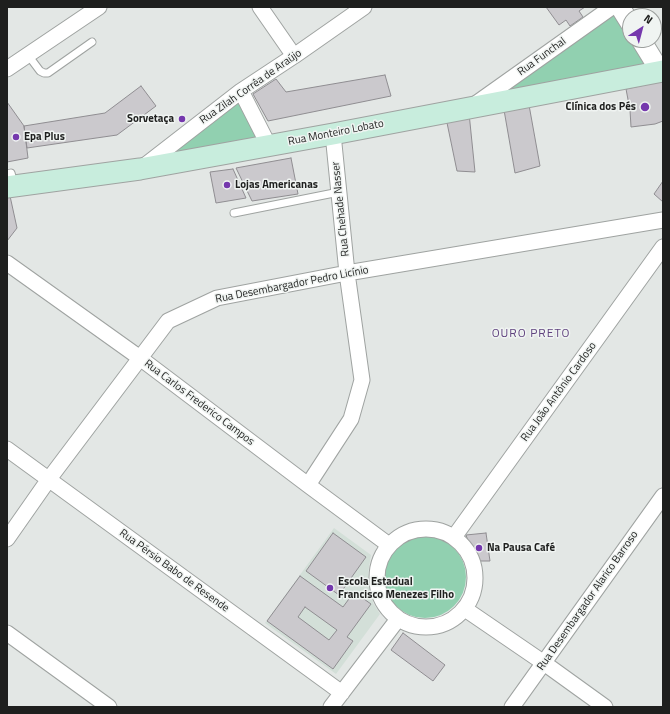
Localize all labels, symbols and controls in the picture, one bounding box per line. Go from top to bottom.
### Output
north arrow [622,8,662,48]
text: N [641,10,656,28]
street label: Rua Funchal [515,35,569,79]
street label: Rua Zilah Corrêa de Araújo [197,47,305,127]
place label: Clínica dos Pés [566,100,636,114]
marker: Clínica dos Pés [639,101,651,113]
place label: Sorvetaça [127,112,174,126]
marker: Sorvetaça [177,114,187,124]
street label: Rua Monteiro Lobato [287,117,385,149]
place label: Epa Plus [24,130,65,144]
marker: Epa Plus [11,132,21,142]
street label: Rua Chehade Nasser [329,161,353,257]
place label: Lojas Americanas [235,178,318,192]
marker: Lojas Americanas [222,180,232,190]
street label: Rua Desembargador Pedro Licínio [214,264,370,306]
district label: OURO PRETO [492,327,570,341]
street label: Rua João Antônio Cardoso [519,340,599,444]
street label: Rua Carlos Frederico Campos [141,357,257,449]
street label: Rua Pérsio Babo de Resende [117,527,231,615]
street label: Rua Desembargador Alarico Barroso [535,529,641,673]
place label: Na Pausa Café [487,541,555,555]
marker: Na Pausa Café [474,543,484,553]
place label: Escola Estadual Francisco Menezes Filho [338,575,454,601]
marker: Escola Estadual Francisco Menezes Filho [325,583,335,593]

